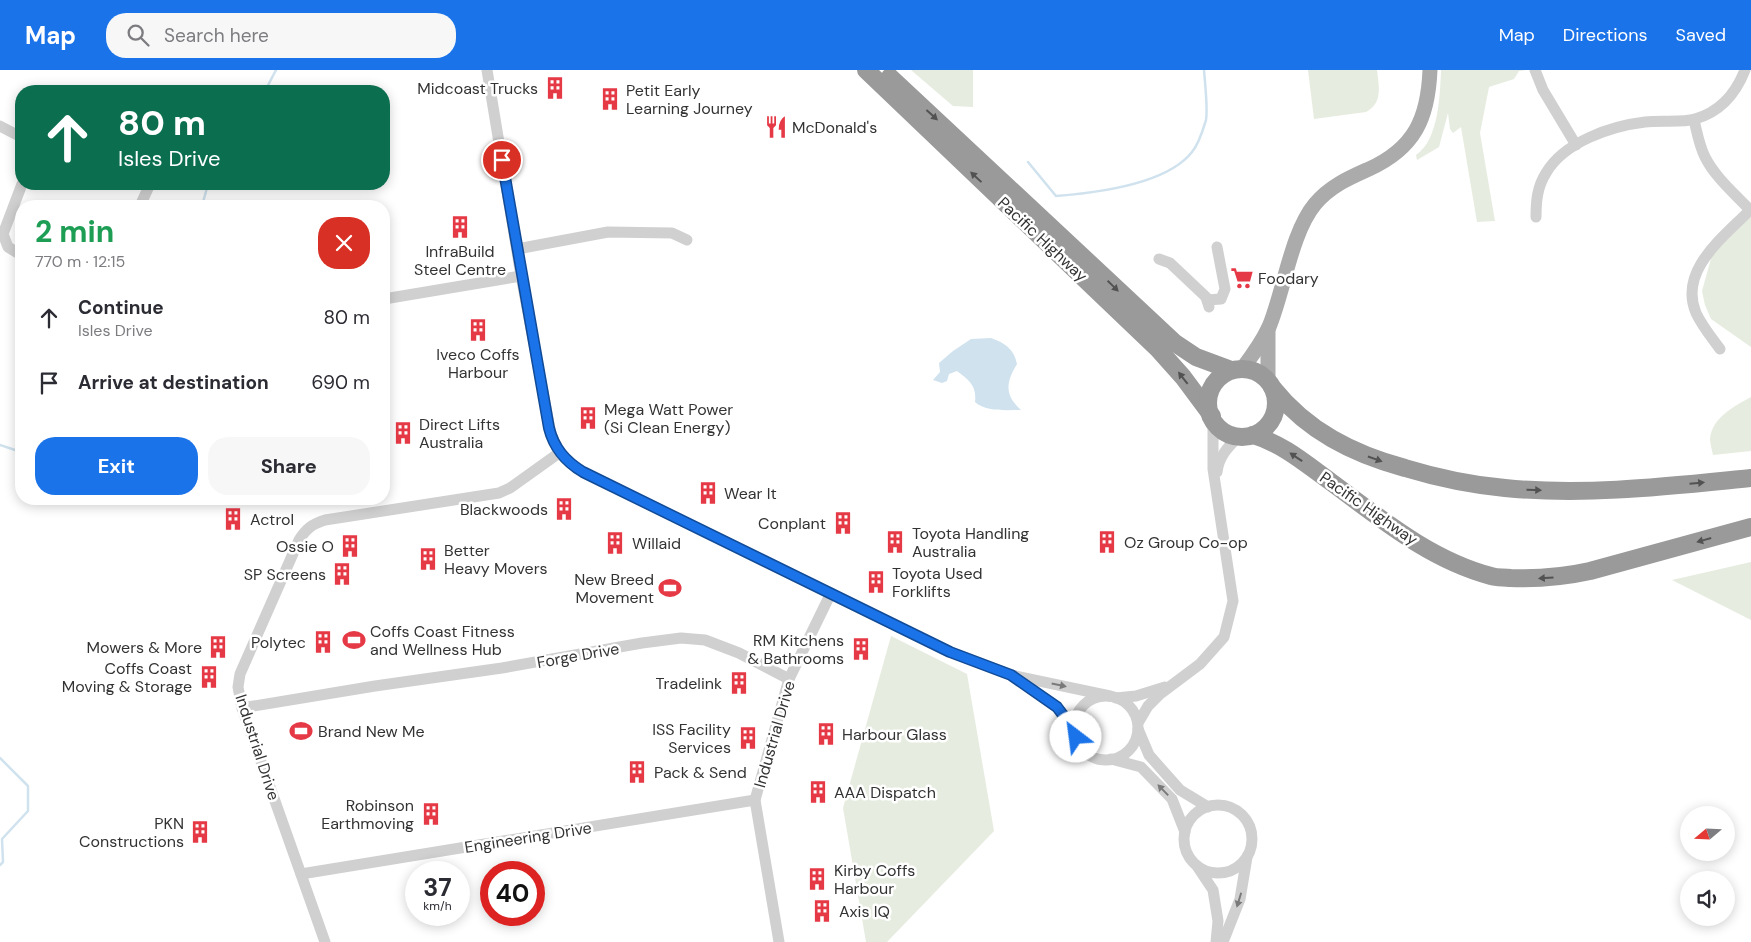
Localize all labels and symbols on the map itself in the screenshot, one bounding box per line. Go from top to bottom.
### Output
building icon: Midcoast Trucks [542,75,568,101]
place label: Midcoast Trucks [417,78,538,99]
place label: Petit Early Learning Journey [626,80,753,119]
building icon: Petit Early Learning Journey [597,86,623,112]
one-way arrow [925,109,938,120]
restaurant icon: McDonald's [763,114,789,140]
place label: McDonald's [792,117,877,138]
pin [481,139,523,181]
one-way arrow [971,171,983,183]
street label: Pacific Highway [993,192,1092,286]
building icon: InfraBuild Steel Centre [447,214,473,240]
place label: InfraBuild Steel Centre [414,241,506,280]
supermarket icon: Foodary [1229,265,1255,291]
place label: Foodary [1258,268,1319,289]
one-way arrow [1107,280,1119,292]
building icon: Iveco Coffs Harbour [465,317,491,343]
place label: Iveco Coffs Harbour [436,344,520,383]
one-way arrow [1178,371,1188,385]
place label: Mega Watt Power (Si Clean Energy) [604,399,733,438]
building icon: Mega Watt Power (Si Clean Energy) [575,405,601,431]
place label: Direct Lifts Australia [419,414,500,453]
building icon: Direct Lifts Australia [390,420,416,446]
one-way arrow [1290,452,1303,462]
one-way arrow [1368,456,1383,464]
street label: Pacific Highway [1316,467,1422,550]
one-way arrow [1689,479,1705,487]
building icon: Wear It [695,480,721,506]
place label: Wear It [724,483,777,504]
one-way arrow [1527,486,1543,494]
building icon: Blackwoods [551,496,577,522]
place label: Blackwoods [460,499,548,520]
building icon: Actrol [220,506,246,532]
place label: Actrol [250,509,294,530]
building icon: Conplant [830,510,856,536]
place label: Conplant [758,513,826,534]
place label: Toyota Handling Australia [912,523,1029,562]
building icon: Toyota Handling Australia [882,529,908,555]
building icon: Oz Group Co-op [1094,529,1120,555]
building icon: Willaid [602,530,628,556]
place label: Oz Group Co-op [1124,532,1248,553]
building icon: Ossie O [337,533,363,559]
place label: Willaid [632,533,681,554]
place label: Ossie O [276,536,334,557]
one-way arrow [1696,536,1712,544]
place label: Better Heavy Movers [444,540,548,579]
building icon: Better Heavy Movers [415,546,441,572]
building icon: SP Screens [329,561,355,587]
place label: Toyota Used Forklifts [892,563,983,602]
place label: SP Screens [244,564,326,585]
place label: New Breed Movement [574,569,654,608]
building icon: Toyota Used Forklifts [863,569,889,595]
one-way arrow [1538,574,1554,582]
sports icon: New Breed Movement [657,575,683,601]
place label: Coffs Coast Fitness and Wellness Hub [370,621,515,660]
sports icon: Coffs Coast Fitness and Wellness Hub [341,627,367,653]
building icon: Polytec [310,629,336,655]
place label: RM Kitchens & Bathrooms [748,630,844,669]
place label: Polytec [251,632,306,653]
building icon: Mowers & More [205,634,231,660]
building icon: RM Kitchens & Bathrooms [848,636,874,662]
place label: Mowers & More [87,637,202,658]
street label: Forge Drive [535,638,621,673]
place label: Coffs Coast Moving & Storage [62,658,192,697]
building icon: Coffs Coast Moving & Storage [196,664,222,690]
building icon: Tradelink [726,670,752,696]
place label: Tradelink [656,673,722,694]
street label: Industrial Drive [749,678,800,790]
one-way arrow [1051,681,1067,689]
street label: Industrial Drive [231,691,285,803]
position arrow [1049,710,1101,762]
sports icon: Brand New Me [288,718,314,744]
place label: ISS Facility Services [652,719,731,758]
place label: Brand New Me [318,721,425,742]
building icon: Harbour Glass [813,721,839,747]
place label: Harbour Glass [842,724,947,745]
building icon: ISS Facility Services [735,725,761,751]
building icon: Pack & Send [624,759,650,785]
place label: Pack & Send [654,762,747,783]
building icon: AAA Dispatch [805,779,831,805]
place label: AAA Dispatch [834,782,936,803]
one-way arrow [1157,784,1169,796]
place label: Robinson Earthmoving [321,795,414,834]
building icon: Robinson Earthmoving [418,801,444,827]
north arrow [1680,806,1735,861]
place label: PKN Constructions [79,813,184,852]
street label: Engineering Drive [463,817,593,858]
building icon: PKN Constructions [187,819,213,845]
place label: Kirby Coffs Harbour [834,860,915,899]
speed limit sign: 40 [480,861,545,926]
building icon: Kirby Coffs Harbour [804,866,830,892]
one-way arrow [1235,893,1243,908]
building icon: Axis IQ [809,898,835,924]
place label: Axis IQ [839,901,890,922]

